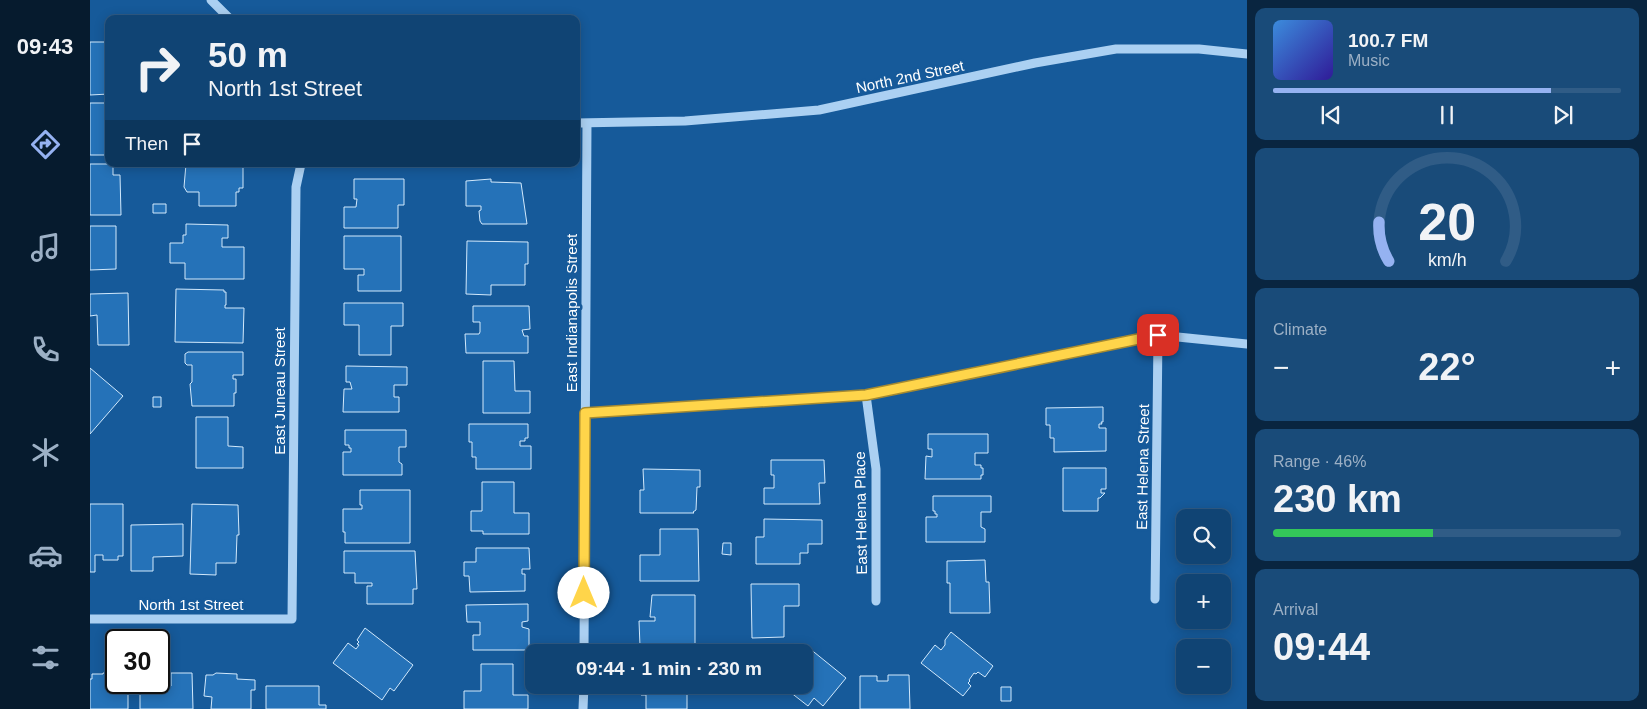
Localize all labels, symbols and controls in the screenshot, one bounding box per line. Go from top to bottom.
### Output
text: 100.7 FM [1348,30,1428,51]
text: 09:43 [17,34,73,59]
icon: right [125,35,190,100]
text: 50 m [208,35,288,74]
text: Music [1348,52,1390,69]
street label: North 2nd Street [854,57,966,96]
text: North 1st Street [208,76,362,101]
icon: previous [1317,101,1345,129]
icon: pause [1433,101,1461,129]
icon: next [1549,101,1577,129]
icon: directions [28,127,63,162]
icon: arrive [178,130,206,158]
text: Then [125,133,168,154]
text: 20 [1418,193,1476,251]
icon: music [28,230,63,265]
street label: East Indianapolis Street [563,233,580,392]
text: km/h [1428,250,1466,270]
pin [1137,314,1179,356]
icon: arrive [1144,321,1172,349]
text: Climate [1273,321,1327,338]
street label: East Juneau Street [271,326,288,455]
icon: phone [28,332,63,367]
text: 22° [1418,346,1476,388]
text: − [1273,352,1289,383]
text: + [1605,352,1621,383]
street label: East Helena Street [1133,403,1152,530]
icon: climate [28,435,63,470]
street label: East Helena Place [851,451,870,575]
text: Range · 46% [1273,453,1366,470]
text: 230 km [1273,478,1402,520]
map controls [1176,509,1231,694]
button: search [1176,509,1231,564]
icon: car [28,538,63,573]
position arrow [557,566,609,618]
button: + [1176,574,1231,629]
street label: North 1st Street [138,596,244,613]
text: Arrival [1273,601,1318,618]
text: 09:44 [1273,626,1370,668]
speed limit sign: 30 [105,629,170,694]
button: − [1176,639,1231,694]
icon: filters [28,640,63,675]
text: 09:44 · 1 min · 230 m [576,658,762,679]

